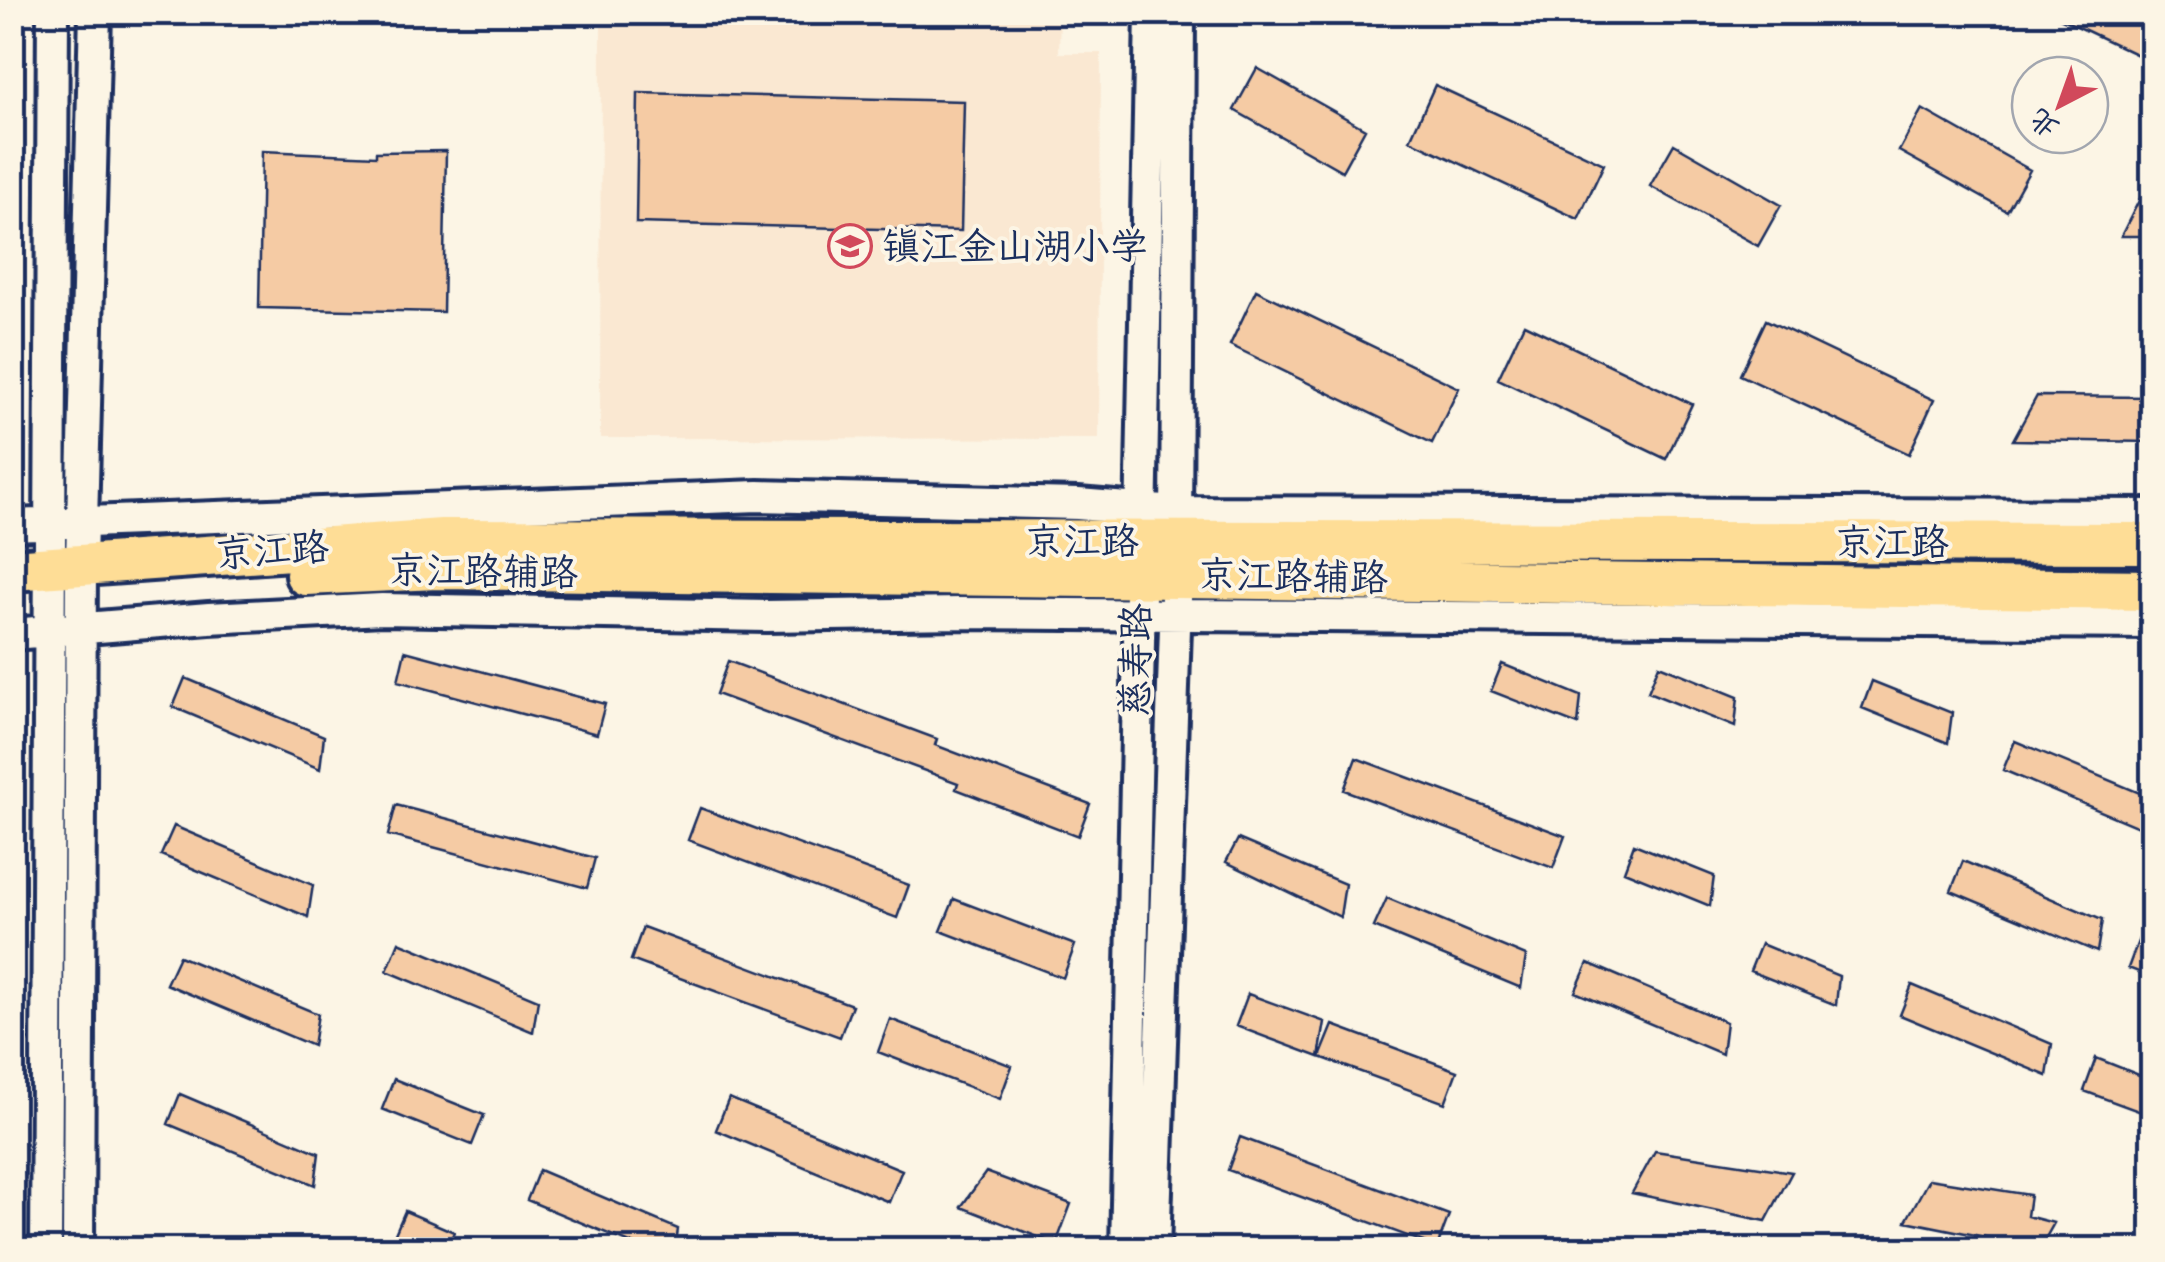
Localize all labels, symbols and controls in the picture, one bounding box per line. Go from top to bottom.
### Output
north arrow [2010,55,2110,155]
text: 北 [2025,99,2068,142]
school or university icon: 镇江金山湖小学 [827,223,873,269]
place label: 镇江金山湖小学 [882,227,1148,274]
street label: 京江路 [1025,522,1139,569]
street label: 京江路 [1835,523,1949,570]
street label: 京江路 [214,527,331,582]
street label: 京江路辅路 [388,550,578,601]
street label: 京江路辅路 [1198,555,1388,606]
street label: 慈寿路 [1115,603,1164,717]

